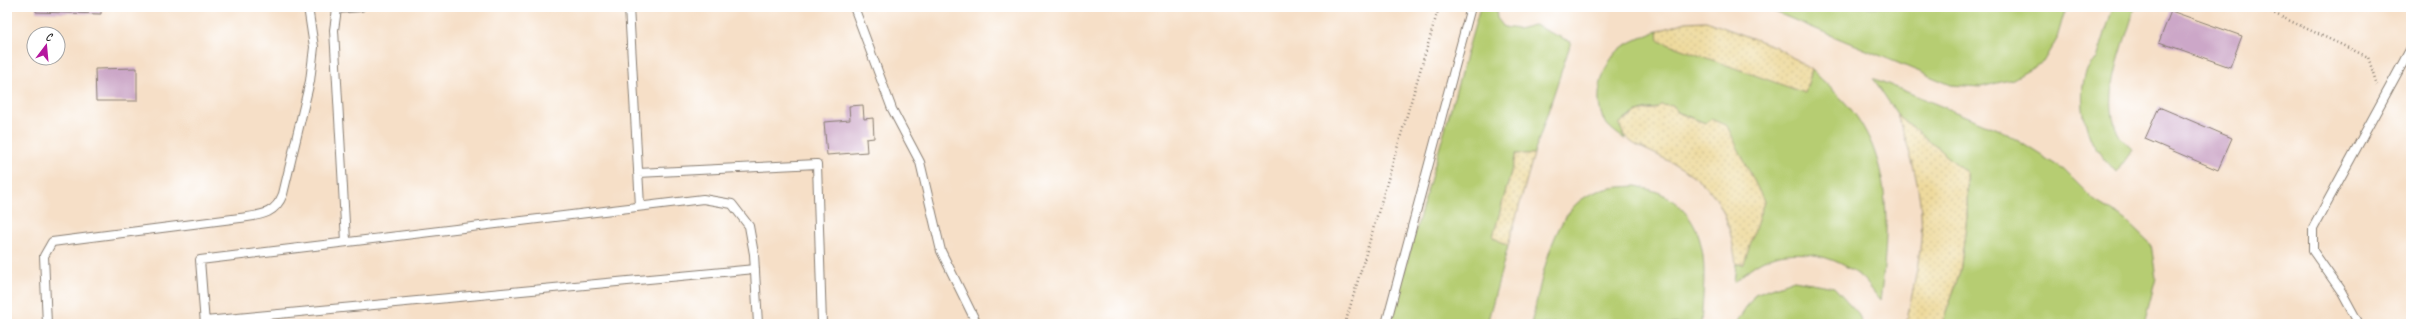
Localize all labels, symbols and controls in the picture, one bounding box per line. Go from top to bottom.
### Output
north arrow [26,26,66,66]
text: С [44,29,55,44]

